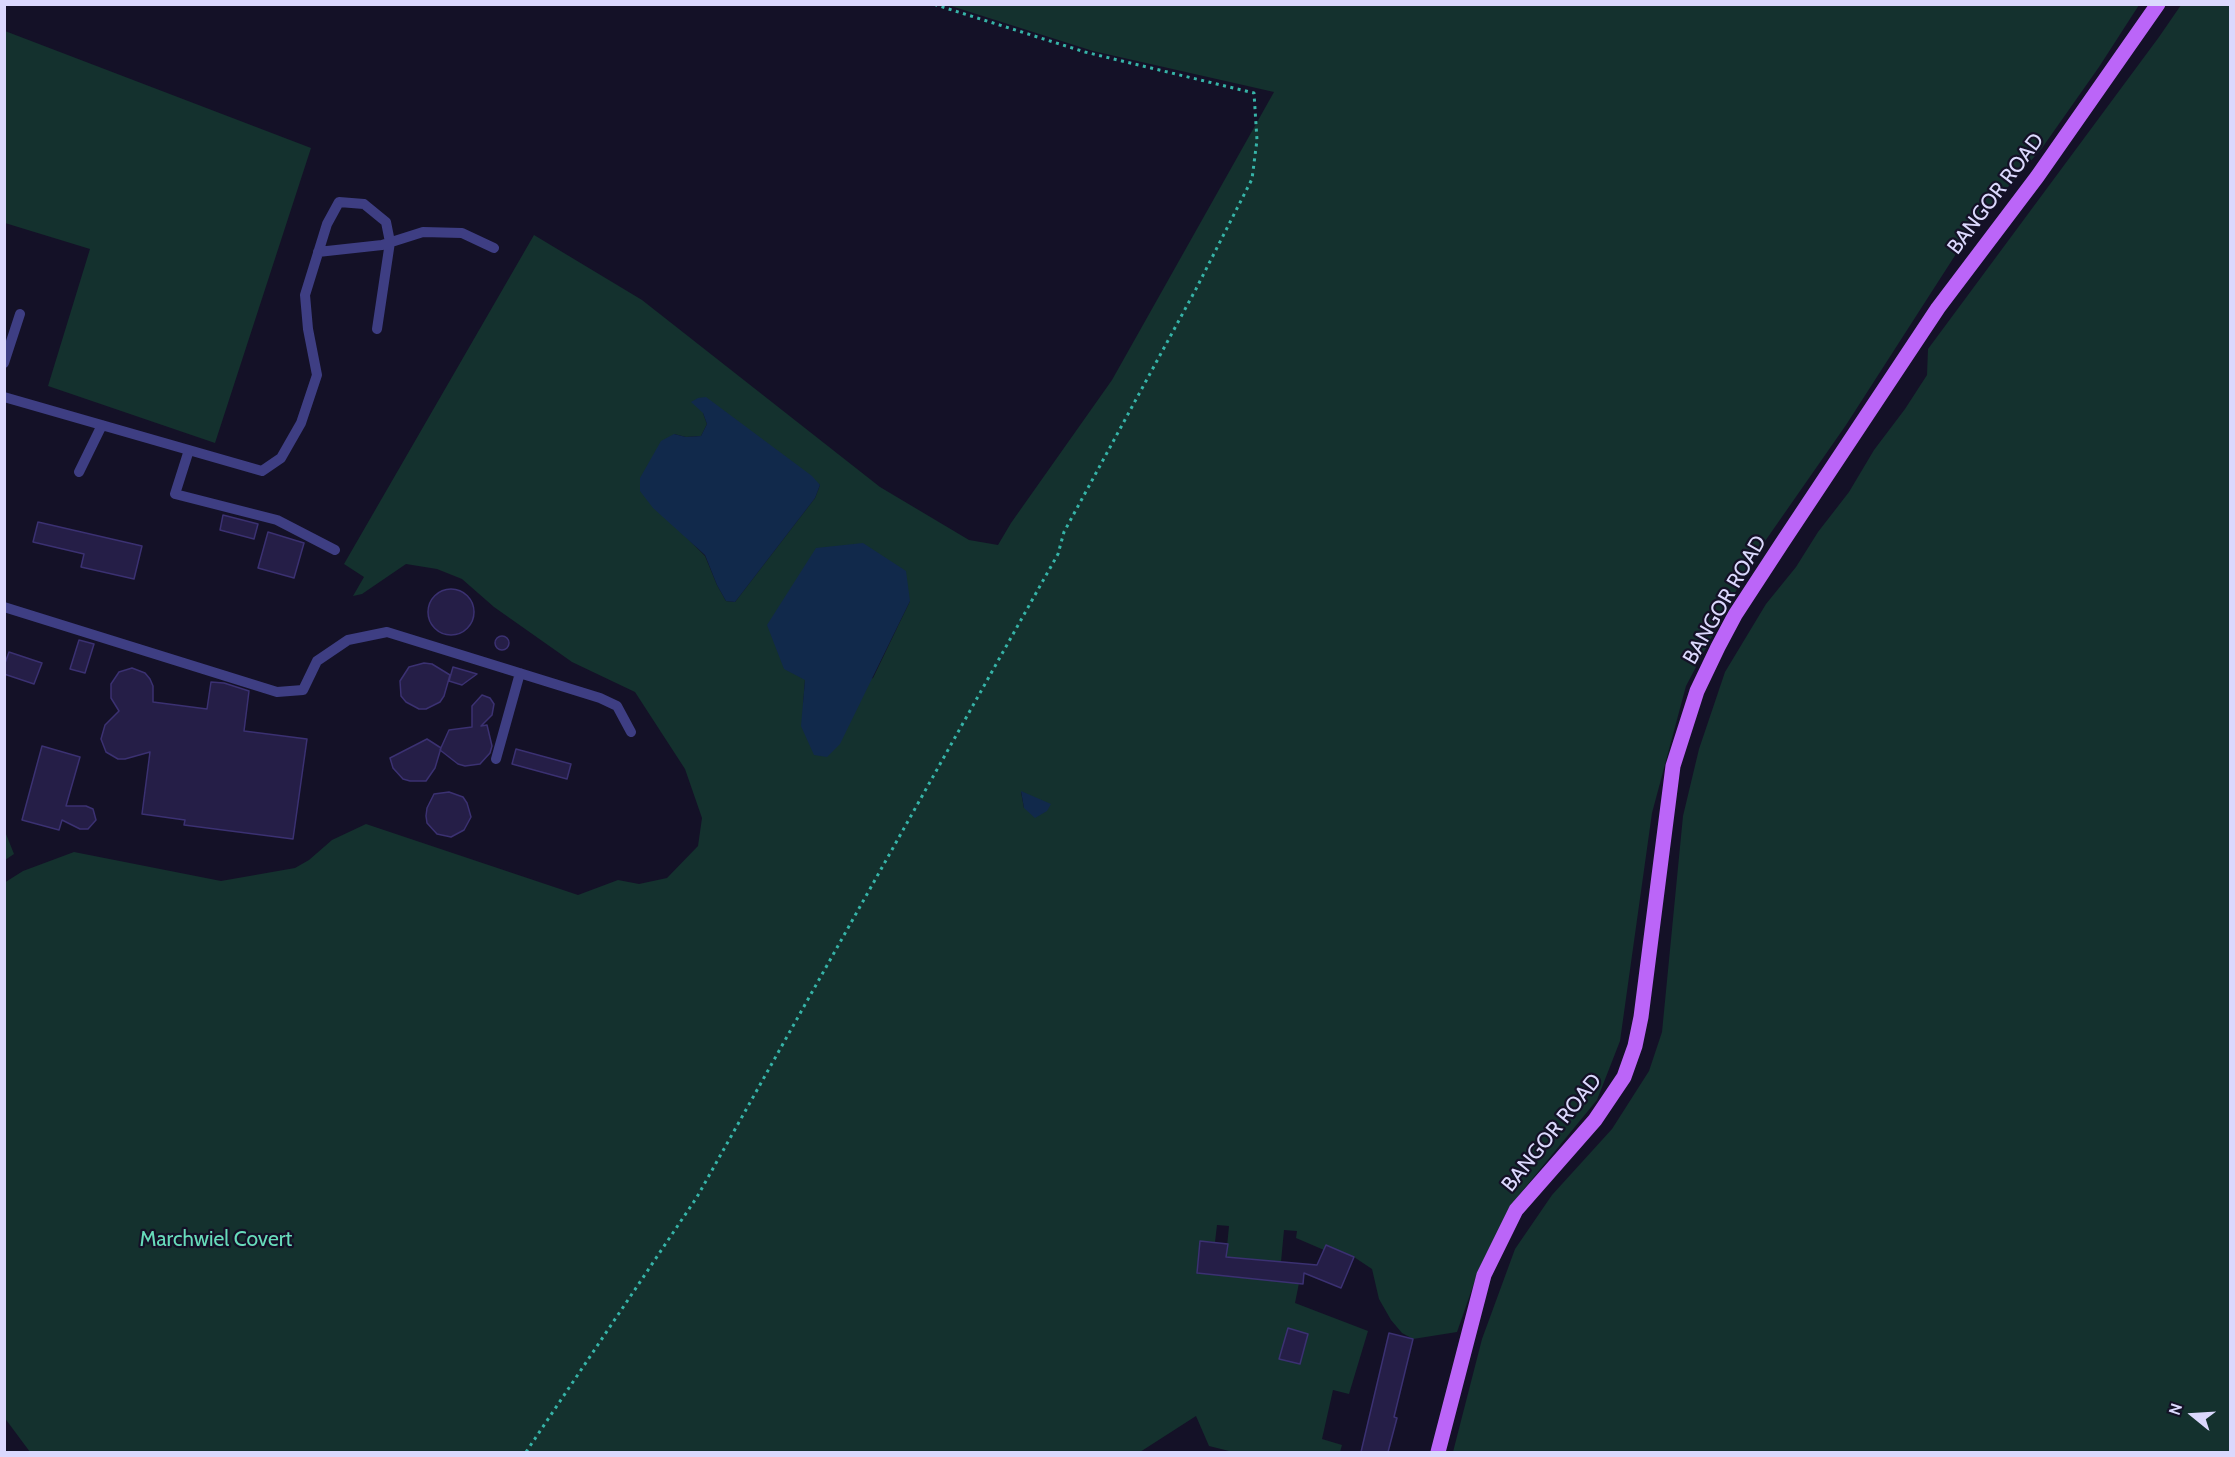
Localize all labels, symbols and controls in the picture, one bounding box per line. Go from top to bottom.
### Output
street label: BANGOR ROAD [1942,129,2050,259]
street label: BANGOR ROAD [1678,531,1772,669]
street label: BANGOR ROAD [1497,1069,1607,1197]
park label: Marchwiel Covert [140,1227,292,1253]
north arrow [2163,1385,2223,1445]
text: N [2165,1401,2186,1418]

